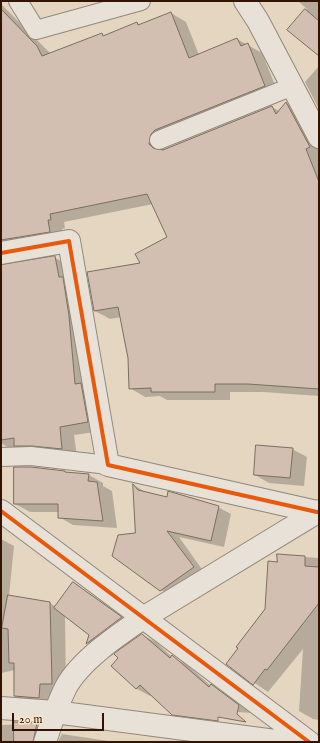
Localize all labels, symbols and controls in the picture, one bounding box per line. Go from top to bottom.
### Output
scale bar [14,705,106,731]
text: 20 m [19,712,42,727]

